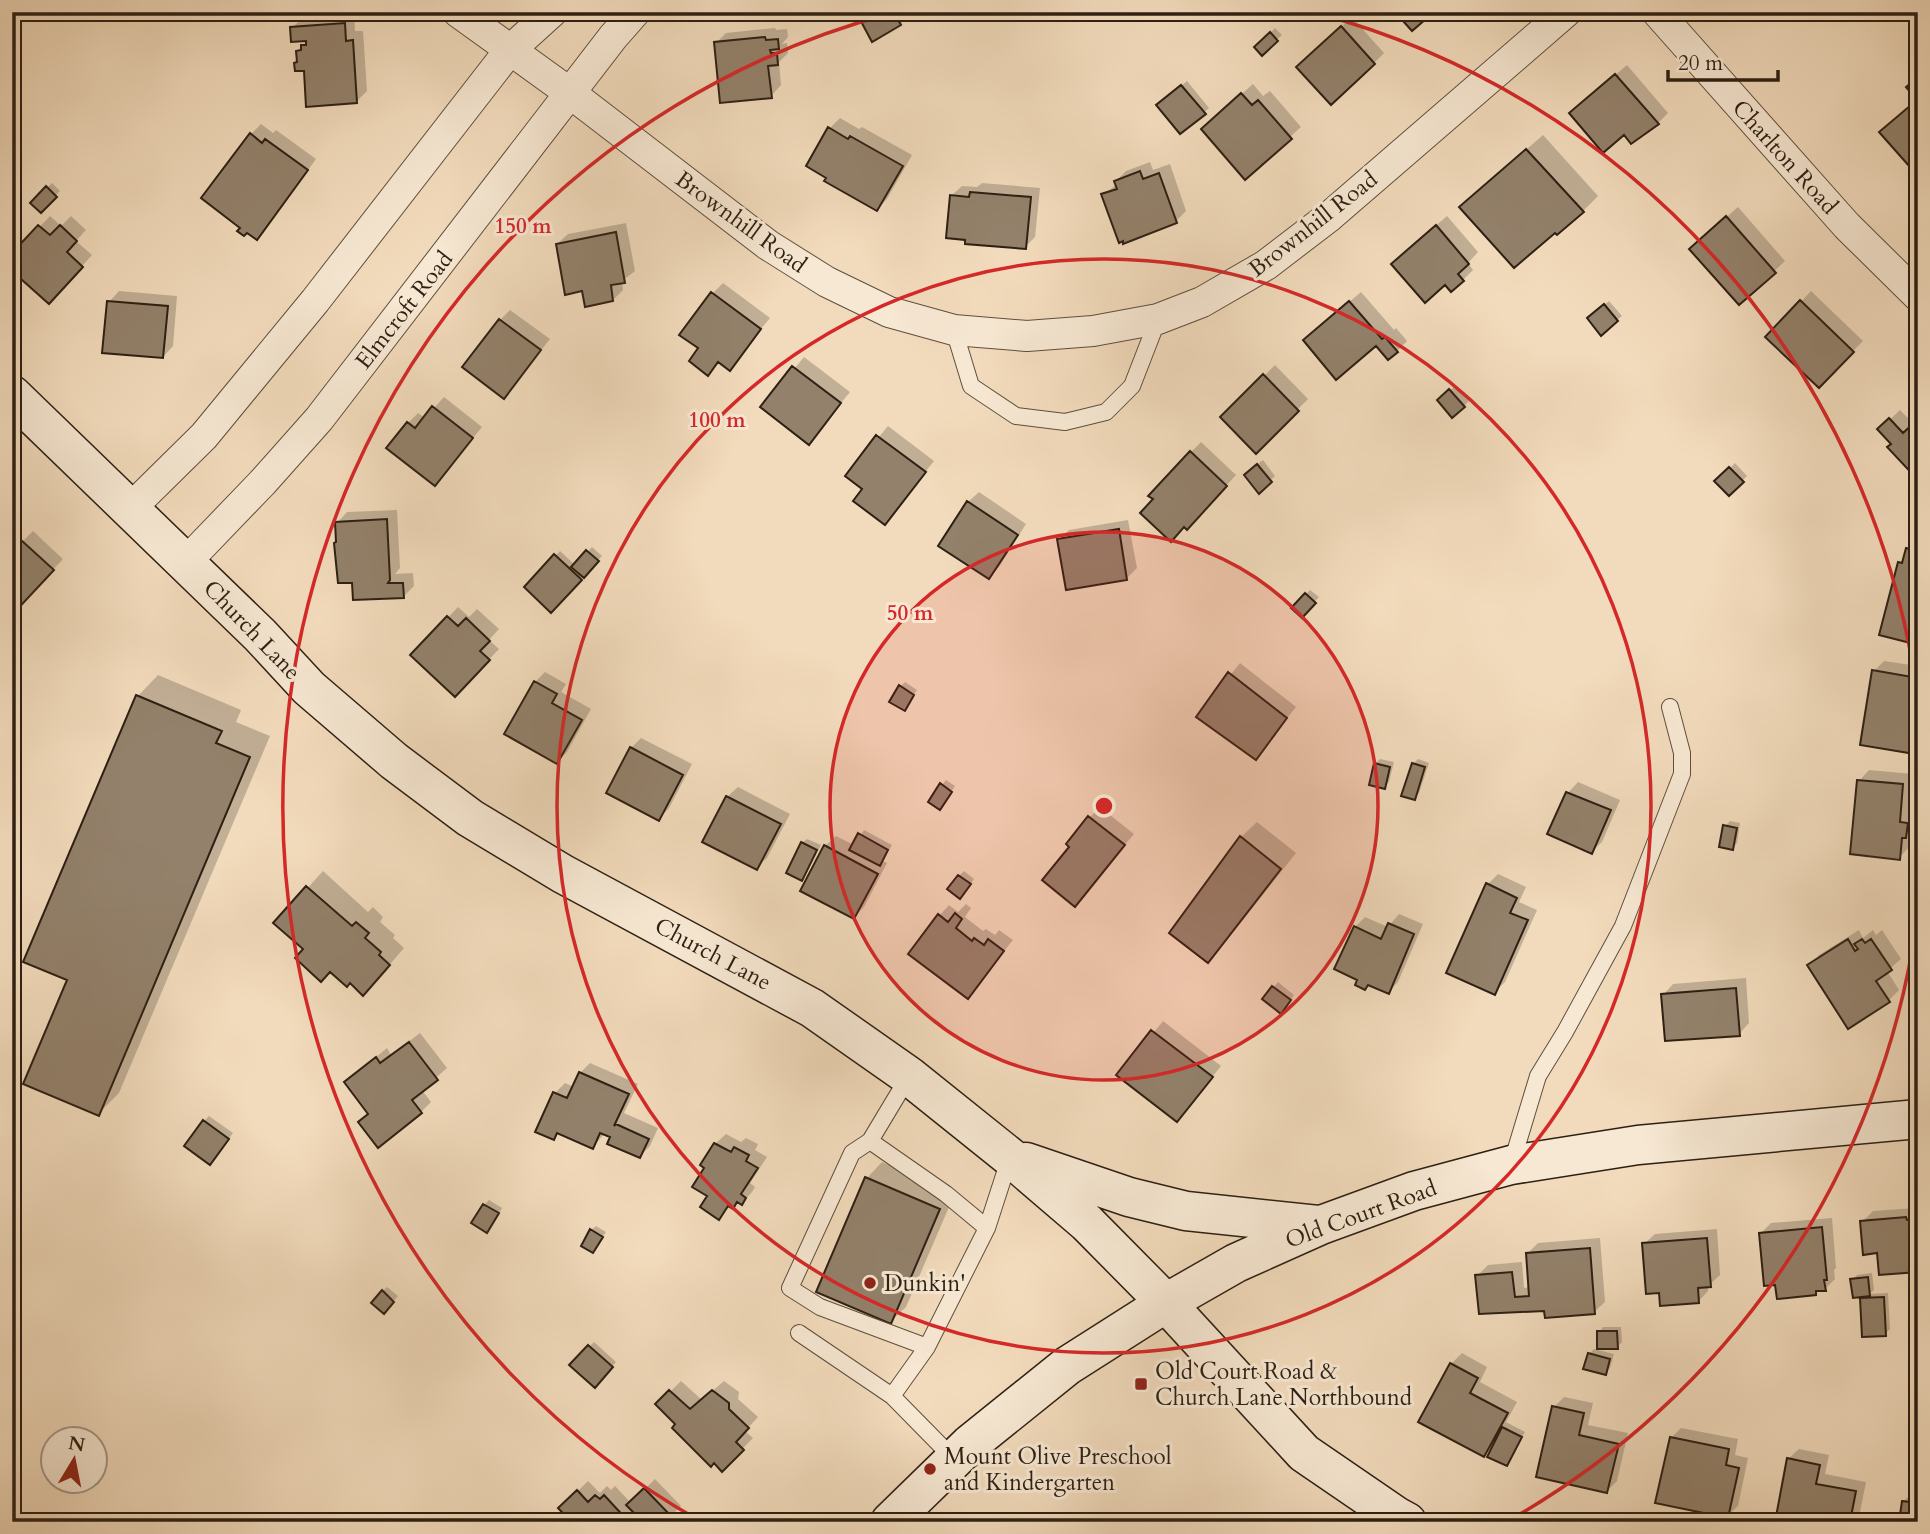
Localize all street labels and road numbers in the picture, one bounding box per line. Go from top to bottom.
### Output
street label: Charlton Road [1725,93,1845,221]
street label: Brownhill Road [1242,163,1384,284]
street label: Brownhill Road [669,164,814,281]
street label: Elmcroft Road [348,244,460,375]
street label: Church Lane [196,573,308,687]
street label: Church Lane [649,910,777,998]
street label: Old Court Road [1281,1172,1442,1256]

